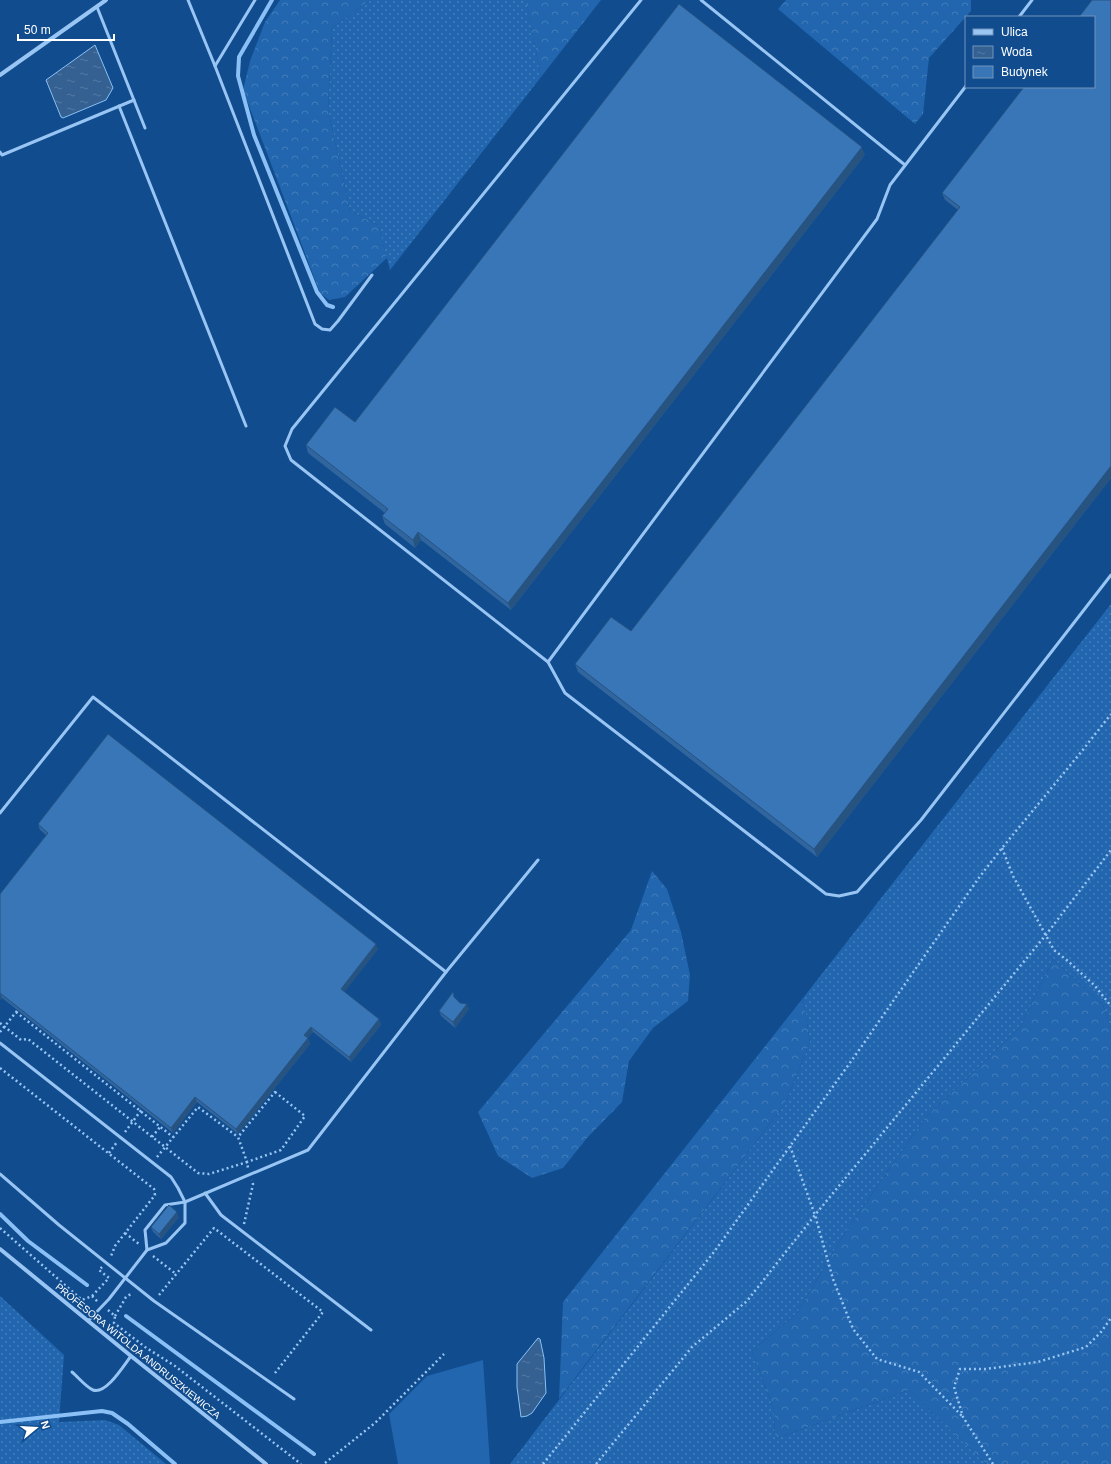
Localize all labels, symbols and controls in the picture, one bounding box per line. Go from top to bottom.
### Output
scale bar [18,16,114,42]
legend [965,16,1095,88]
text: 50 m [24,23,51,37]
text: Ulica [1001,25,1028,39]
text: Woda [1001,45,1032,59]
text: Budynek [1001,65,1049,79]
street label: PROFESORA WITOLDA ANDRUSZKIEWICZA [53,1281,223,1421]
north arrow [16,1408,56,1448]
text: N [39,1419,52,1431]

